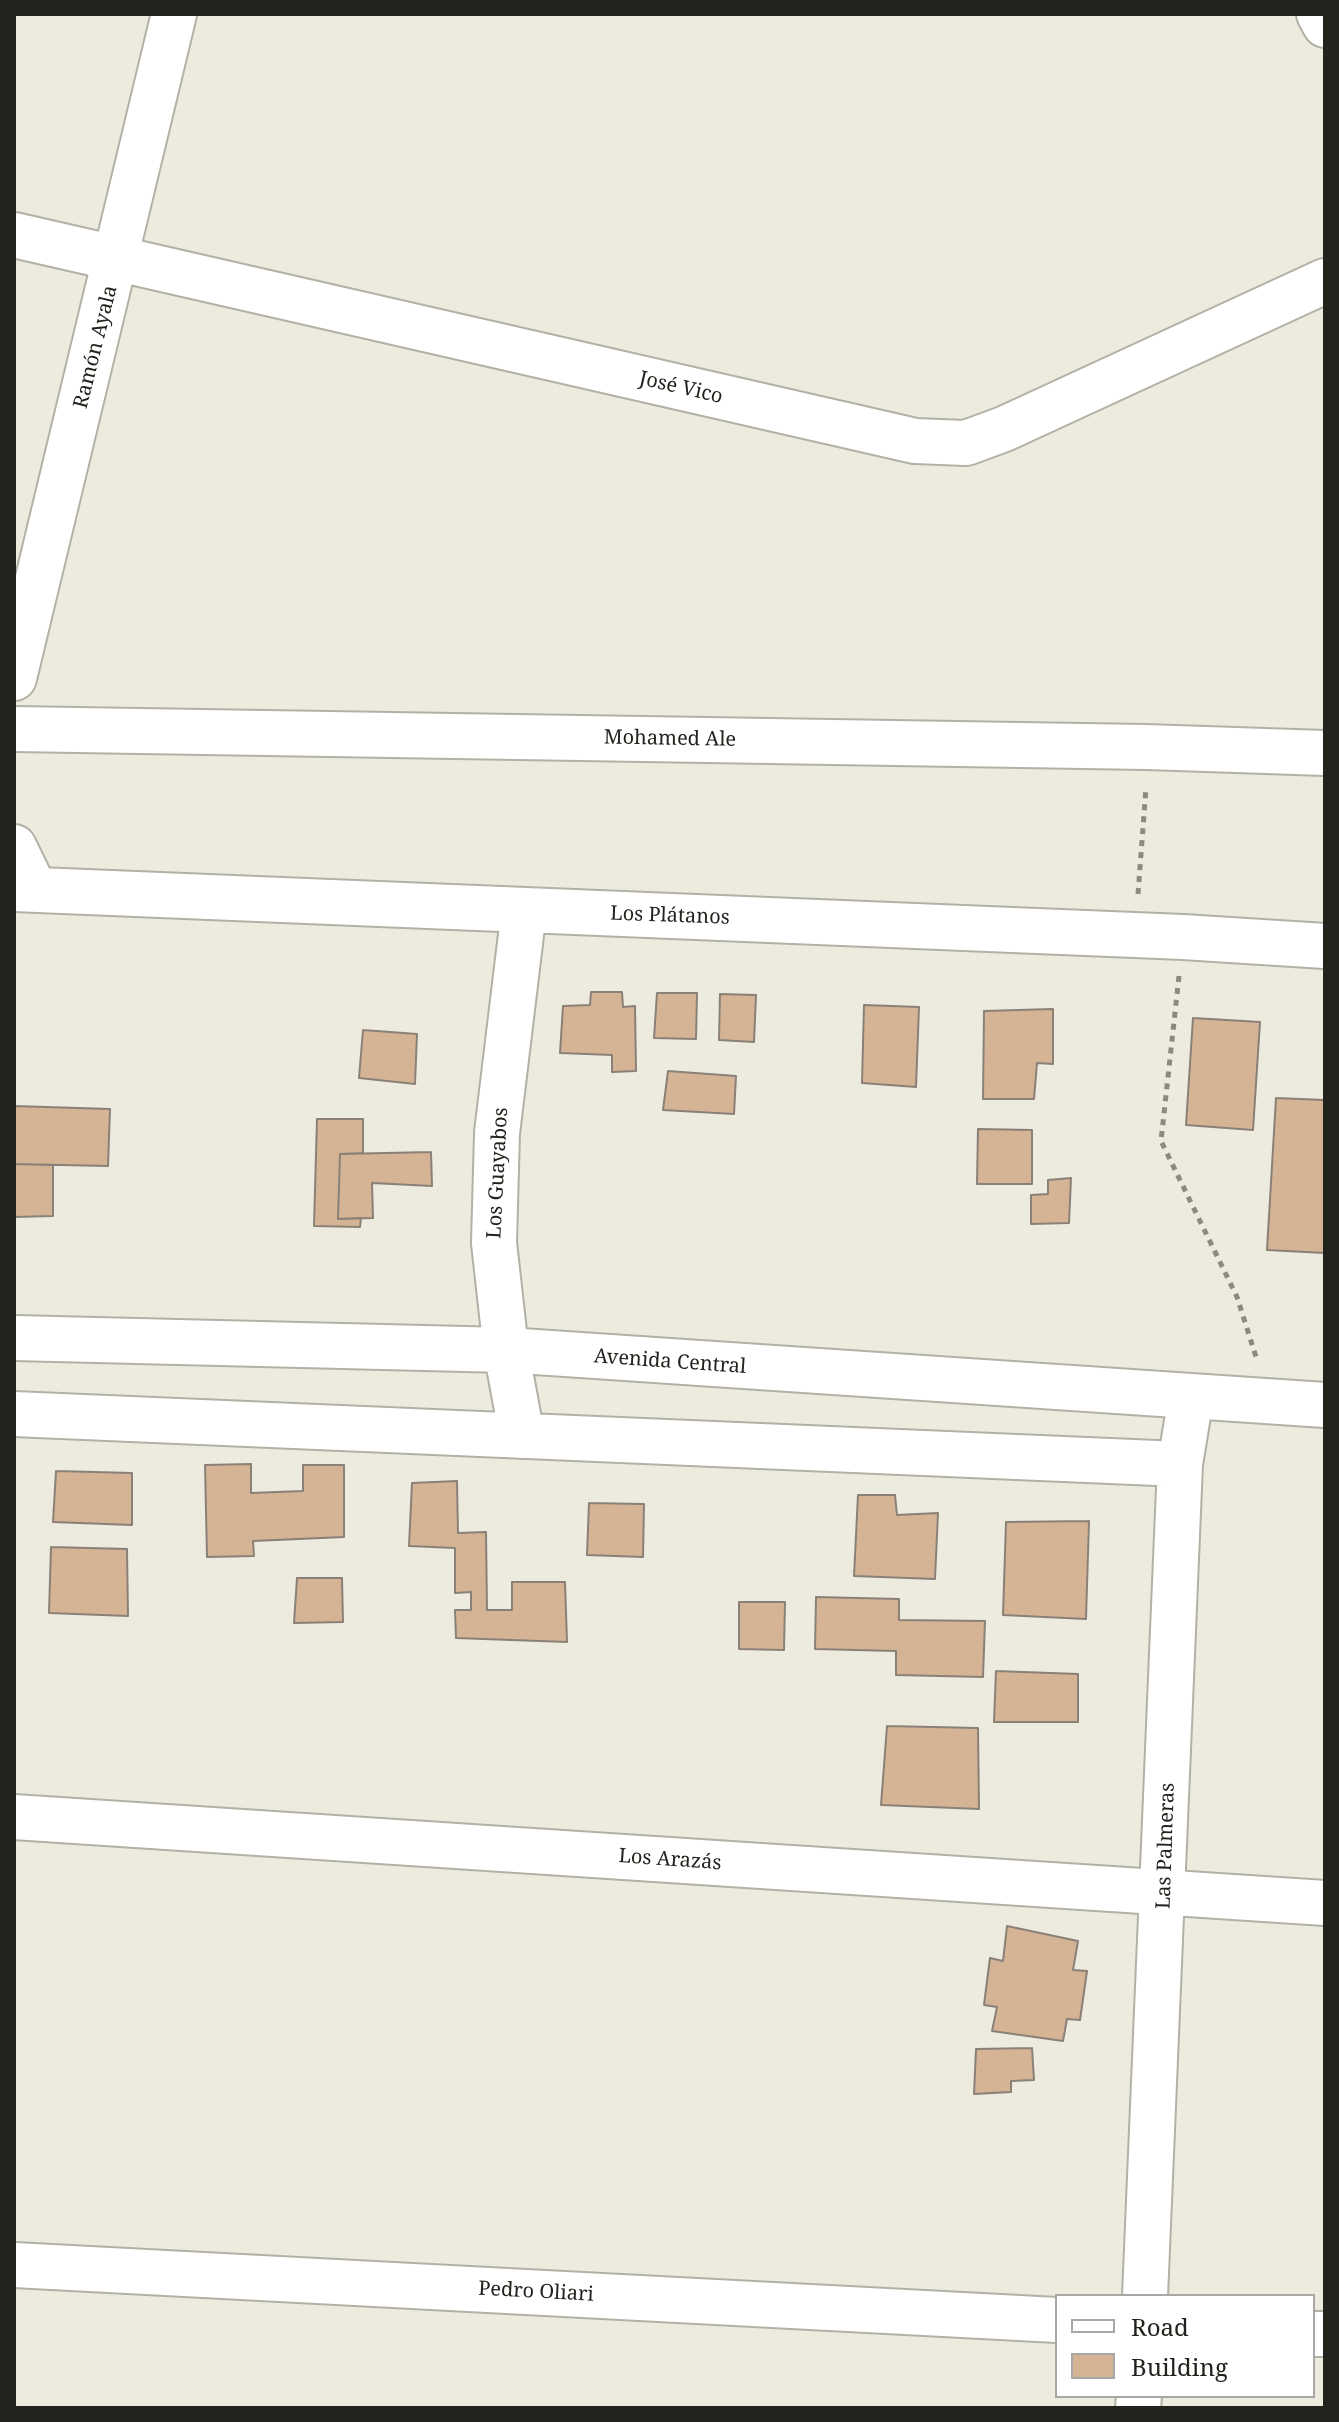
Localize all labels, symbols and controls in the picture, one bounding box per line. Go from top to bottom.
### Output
street label: Ramón Ayala [69,283,123,411]
street label: José Vico [637,367,725,409]
street label: Mohamed Ale [604,726,736,752]
street label: Los Plátanos [610,902,730,930]
street label: Los Guayabos [483,1107,513,1239]
street label: Avenida Central [593,1345,747,1379]
street label: Las Palmeras [1152,1782,1180,1910]
street label: Los Arazás [618,1844,722,1876]
street label: Pedro Oliari [478,2277,594,2307]
legend [1055,2294,1315,2398]
text: Road [1131,2310,1189,2343]
text: Building [1131,2350,1228,2383]

